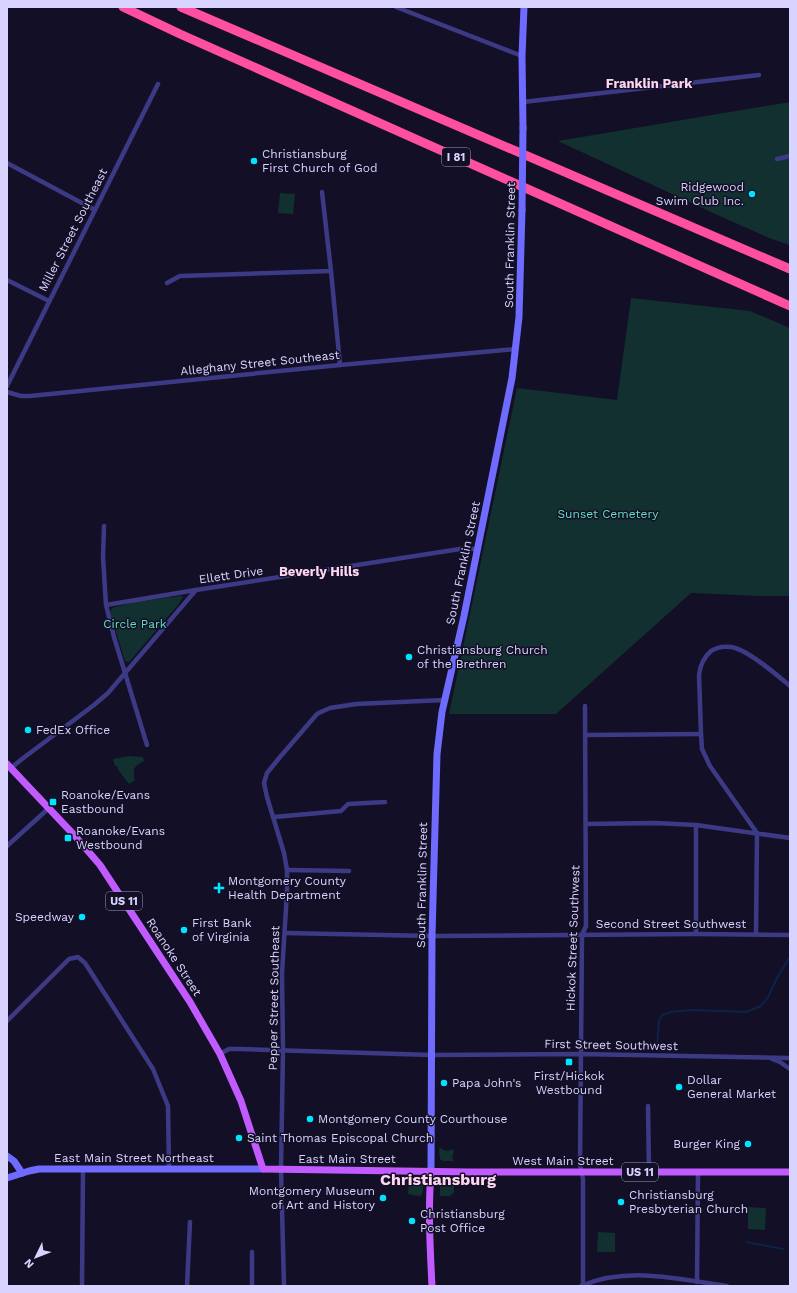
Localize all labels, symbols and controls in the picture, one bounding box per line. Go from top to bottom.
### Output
district label: Franklin Park [606,76,693,91]
place label: Christiansburg First Church of God [262,147,377,175]
road number: I 81 [442,148,470,166]
marker: Christiansburg First Church of God [249,156,259,166]
street label: Miller Street Southeast [36,166,110,294]
place label: Ridgewood Swim Club Inc. [656,180,744,208]
street label: South Franklin Street [502,182,518,308]
marker: Ridgewood Swim Club Inc. [747,189,757,199]
street label: Alleghany Street Southeast [180,348,340,378]
street label: South Franklin Street [443,500,483,626]
park label: Sunset Cemetery [557,507,659,521]
street label: Ellett Drive [198,564,264,586]
district label: Beverly Hills [279,564,359,579]
park label: Circle Park [103,617,167,631]
place label: Christiansburg Church of the Brethren [417,643,548,671]
marker: Christiansburg Church of the Brethren [404,652,414,662]
place label: FedEx Office [36,723,110,737]
marker: FedEx Office [23,725,33,735]
place label: Roanoke/Evans Eastbound [61,788,150,816]
marker: Roanoke/Evans Eastbound [48,797,58,807]
street label: South Franklin Street [414,822,430,948]
place label: Roanoke/Evans Westbound [76,824,165,852]
marker: Roanoke/Evans Westbound [63,833,73,843]
street label: Hickok Street Southwest [563,865,583,1011]
place label: Montgomery County Health Department [228,874,347,902]
marker: Montgomery County Health Department [213,882,225,894]
road number: US 11 [106,892,142,910]
place label: Speedway [15,910,75,924]
marker: Speedway [77,912,87,922]
street label: Roanoke Street [144,915,204,999]
place label: First Bank of Virginia [192,916,252,944]
street label: Second Street Southwest [596,917,746,931]
marker: First Bank of Virginia [179,925,189,935]
street label: Pepper Street Southeast [266,925,282,1071]
street label: First Street Southwest [544,1037,678,1053]
marker: First/Hickok Westbound [564,1057,574,1067]
place label: First/Hickok Westbound [533,1069,605,1097]
place label: Dollar General Market [687,1073,776,1101]
place label: Papa John's [452,1076,521,1090]
marker: Papa John's [439,1078,449,1088]
marker: Dollar General Market [674,1082,684,1092]
place label: Montgomery County Courthouse [318,1112,507,1126]
marker: Montgomery County Courthouse [305,1114,315,1124]
place label: Saint Thomas Episcopal Church [247,1131,433,1145]
marker: Saint Thomas Episcopal Church [234,1133,244,1143]
place label: Burger King [673,1137,741,1151]
marker: Burger King [743,1139,753,1149]
street label: East Main Street Northeast [54,1151,214,1165]
street label: East Main Street [298,1152,396,1166]
street label: West Main Street [512,1154,614,1168]
road number: US 11 [622,1163,658,1181]
district label: Christiansburg [380,1170,496,1189]
place label: Montgomery Museum of Art and History [249,1184,376,1212]
place label: Christiansburg Presbyterian Church [629,1188,748,1216]
marker: Montgomery Museum of Art and History [378,1193,388,1203]
marker: Christiansburg Presbyterian Church [616,1197,626,1207]
place label: Christiansburg Post Office [420,1207,505,1235]
marker: Christiansburg Post Office [407,1216,417,1226]
north arrow [16,1237,56,1277]
text: N [22,1256,37,1271]

